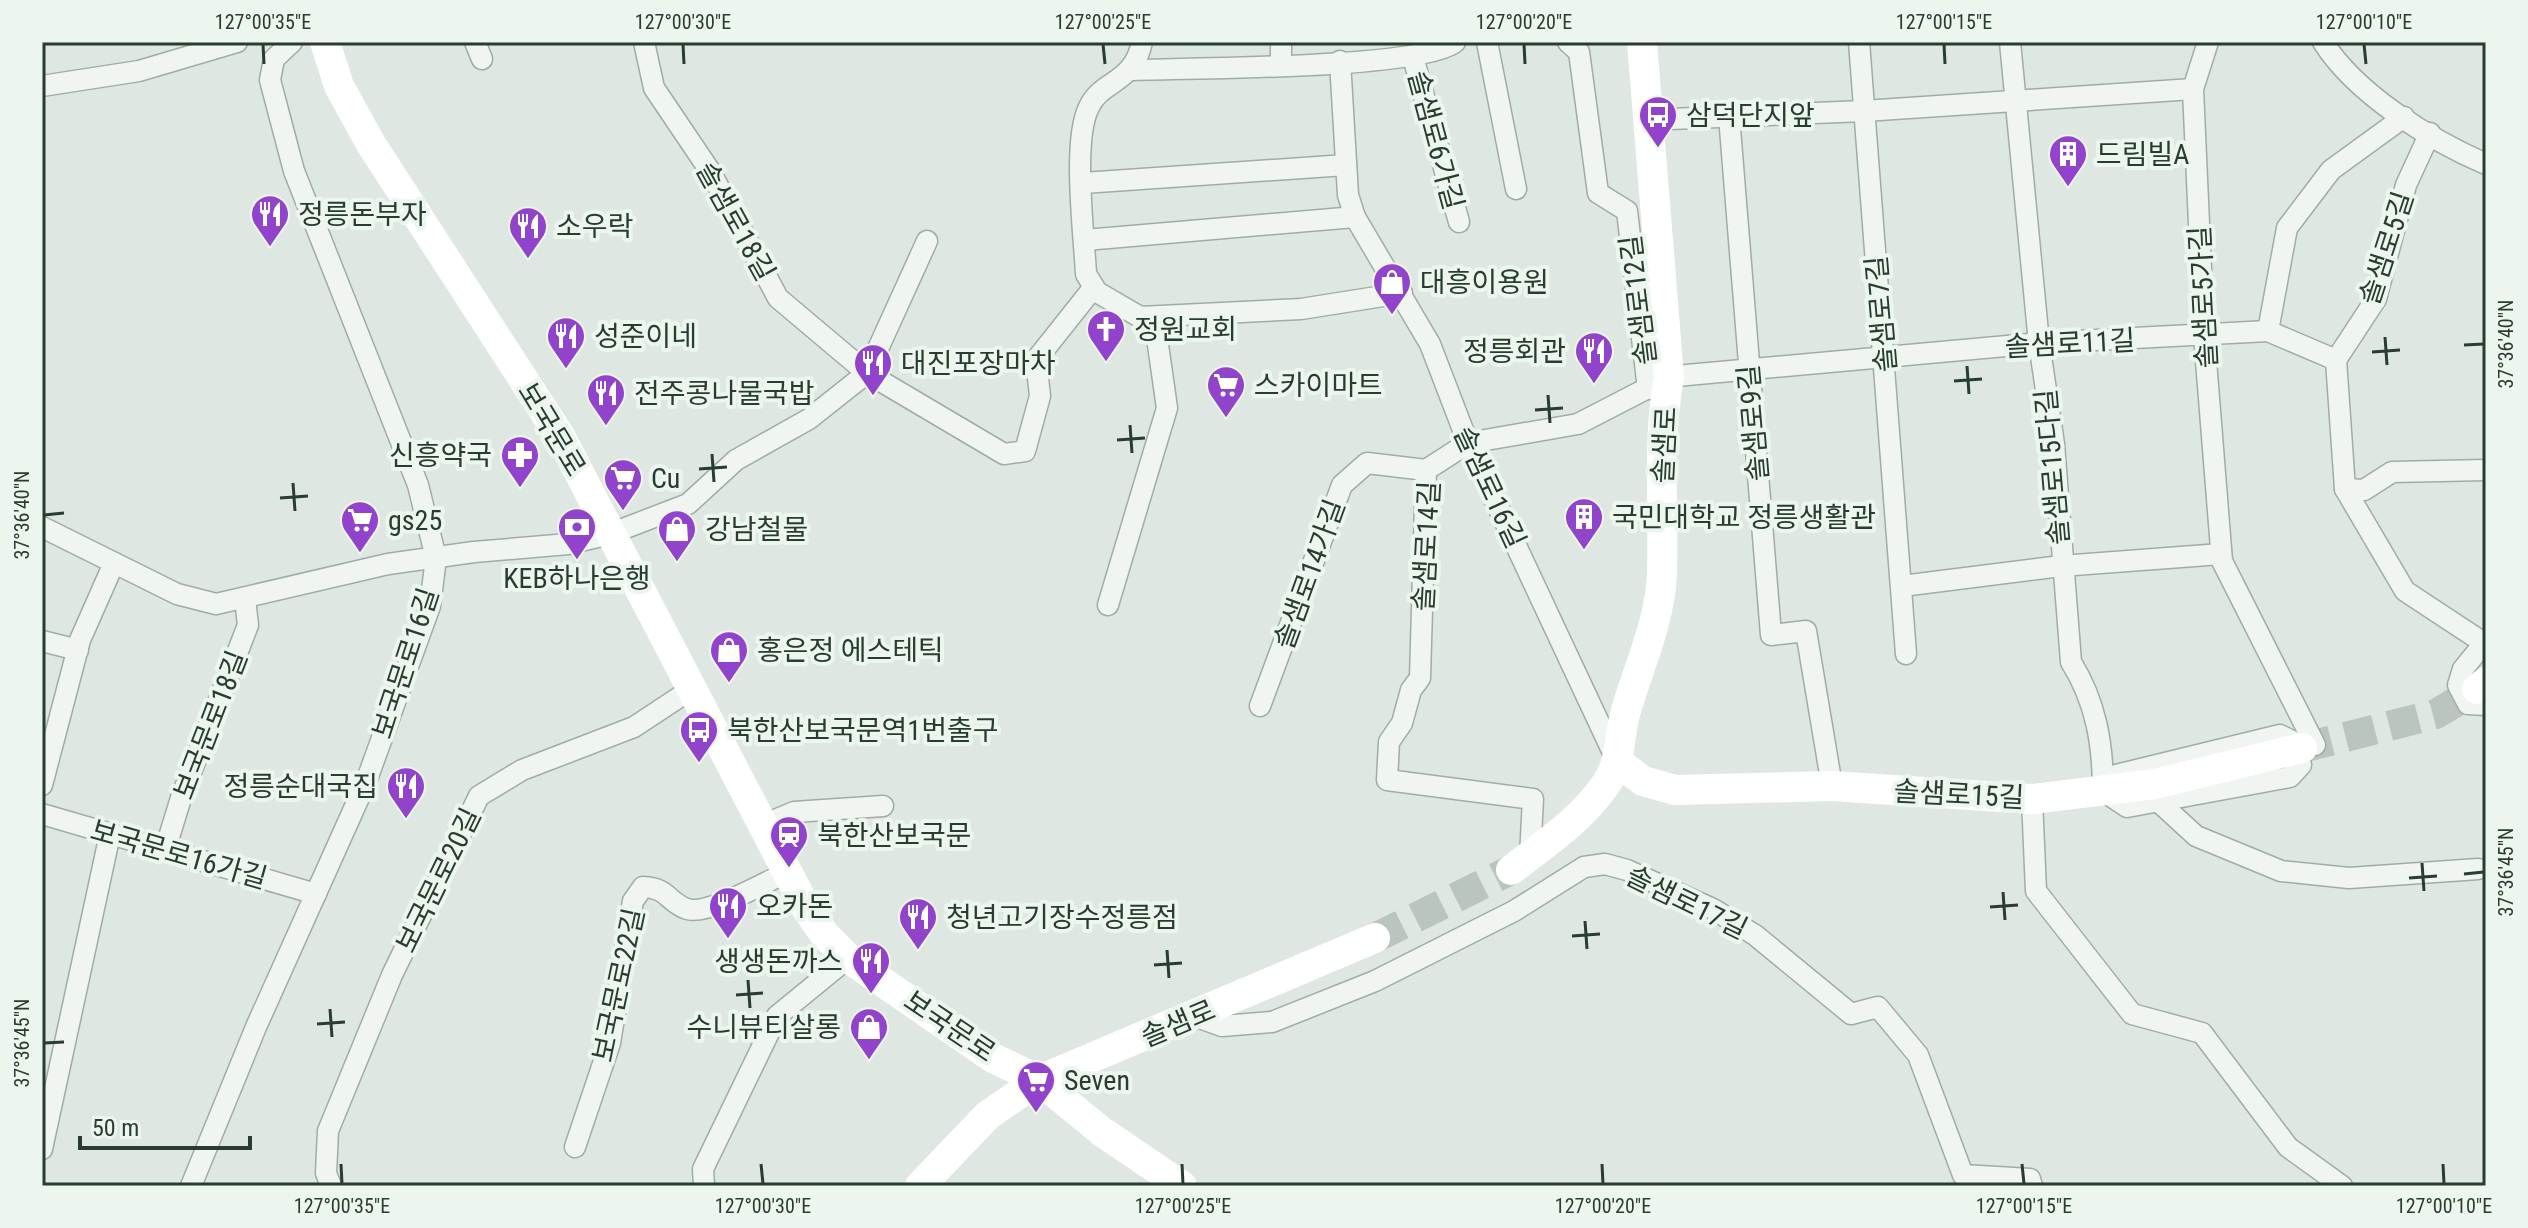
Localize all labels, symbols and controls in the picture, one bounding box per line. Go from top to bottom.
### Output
text: 127°00'35"E [215,10,311,34]
text: 127°00'30"E [635,10,731,34]
text: 127°00'25"E [1055,10,1151,34]
text: 127°00'20"E [1476,10,1572,34]
text: 127°00'15"E [1896,10,1992,34]
text: 127°00'10"E [2316,10,2412,34]
street label: 솔샘로6가길 [1401,67,1470,213]
bus stop icon: 삼덕단지앞 [1637,94,1679,149]
place label: 삼덕단지앞 [1686,99,1815,132]
building icon: 드림빌A [2047,133,2089,188]
place label: 드림빌A [2096,138,2189,171]
street label: 솔샘로18길 [689,156,782,286]
street label: 솔샘로5길 [2353,187,2420,309]
restaurant icon: 정릉돈부자 [249,193,291,248]
place label: 정릉돈부자 [298,198,427,231]
restaurant icon: 소우락 [507,205,549,260]
place label: 소우락 [556,210,633,243]
street label: 솔샘로5가길 [2183,225,2224,369]
street label: 솔샘로12길 [1614,233,1663,367]
street label: 솔샘로7길 [1860,254,1903,374]
shop icon: 대흥이용원 [1371,261,1413,316]
place label: 대흥이용원 [1420,266,1549,299]
text: 37°36'40"N [2494,299,2518,389]
church icon: 정원교회 [1085,308,1127,363]
place label: 정원교회 [1134,313,1237,346]
restaurant icon: 성준이네 [545,315,587,370]
place label: 성준이네 [594,320,697,353]
street label: 솔샘로11길 [2004,324,2136,363]
restaurant icon: 정릉회관 [1573,330,1615,385]
place label: 정릉회관 [1463,335,1566,368]
restaurant icon: 대진포장마차 [852,342,894,397]
place label: 대진포장마차 [901,347,1056,380]
street label: 솔샘로9길 [1732,363,1775,483]
supermarket icon: 스카이마트 [1205,364,1247,419]
place label: 스카이마트 [1254,369,1383,402]
restaurant icon: 전주콩나물국밥 [585,372,627,427]
street label: 보국문로 [511,377,592,482]
place label: 전주콩나물국밥 [634,377,814,410]
street label: 솔샘로15다길 [2029,388,2076,546]
street label: 솔샘로 [1646,406,1683,484]
street label: 솔샘로16길 [1447,421,1532,553]
pharmacy icon: 신흥약국 [499,434,541,489]
place label: 신흥약국 [389,439,492,472]
supermarket icon: Cu [602,457,644,512]
place label: Cu [651,462,680,495]
text: 37°36'40"N [10,470,34,560]
street label: 솔샘로14길 [1407,480,1446,612]
street label: 솔샘로14가길 [1267,495,1352,653]
building icon: 국민대학교 정릉생활관 [1563,496,1605,551]
supermarket icon: gs25 [339,499,381,554]
place label: 국민대학교 정릉생활관 [1612,501,1876,534]
place label: gs25 [388,504,442,537]
bank icon: KEB하나은행 [556,506,598,561]
shop icon: 강남철물 [656,508,698,563]
place label: 강남철물 [705,513,808,546]
place label: KEB하나은행 [503,562,651,595]
street label: 보국문로16길 [366,584,445,743]
shop icon: 홍은정 에스테틱 [708,629,750,684]
place label: 홍은정 에스테틱 [757,634,944,667]
street label: 보국문로18길 [167,646,254,804]
bus stop icon: 북한산보국문역1번출구 [678,709,720,764]
place label: 북한산보국문역1번출구 [727,714,998,747]
restaurant icon: 정릉순대국집 [385,765,427,820]
place label: 정릉순대국집 [223,770,378,803]
street label: 솔샘로15길 [1893,775,2025,814]
street label: 보국문로20길 [389,803,488,958]
street label: 보국문로16가길 [87,814,271,895]
station icon: 북한산보국문 [768,814,810,869]
place label: 북한산보국문 [817,819,972,852]
text: 37°36'45"N [2494,827,2518,917]
street label: 솔샘로17길 [1621,859,1753,946]
restaurant icon: 오카돈 [707,885,749,940]
place label: 오카돈 [756,890,833,923]
restaurant icon: 청년고기장수정릉점 [897,896,939,951]
place label: 청년고기장수정릉점 [946,901,1178,934]
street label: 보국문로22길 [586,905,651,1065]
restaurant icon: 생생돈까스 [850,940,892,995]
place label: 생생돈까스 [714,945,843,978]
street label: 보국문로 [898,984,1002,1069]
street label: 솔샘로 [1136,993,1220,1054]
text: 37°36'45"N [10,998,34,1088]
shop icon: 수니뷰티살롱 [848,1006,890,1061]
place label: 수니뷰티살롱 [686,1011,841,1044]
supermarket icon: Seven [1015,1059,1057,1114]
place label: Seven [1064,1064,1130,1097]
scale bar [80,1100,250,1150]
text: 50 m [92,1114,139,1142]
text: 127°00'35"E [294,1194,390,1218]
text: 127°00'30"E [715,1194,811,1218]
text: 127°00'25"E [1135,1194,1231,1218]
text: 127°00'20"E [1555,1194,1651,1218]
text: 127°00'15"E [1976,1194,2072,1218]
text: 127°00'10"E [2396,1194,2492,1218]

